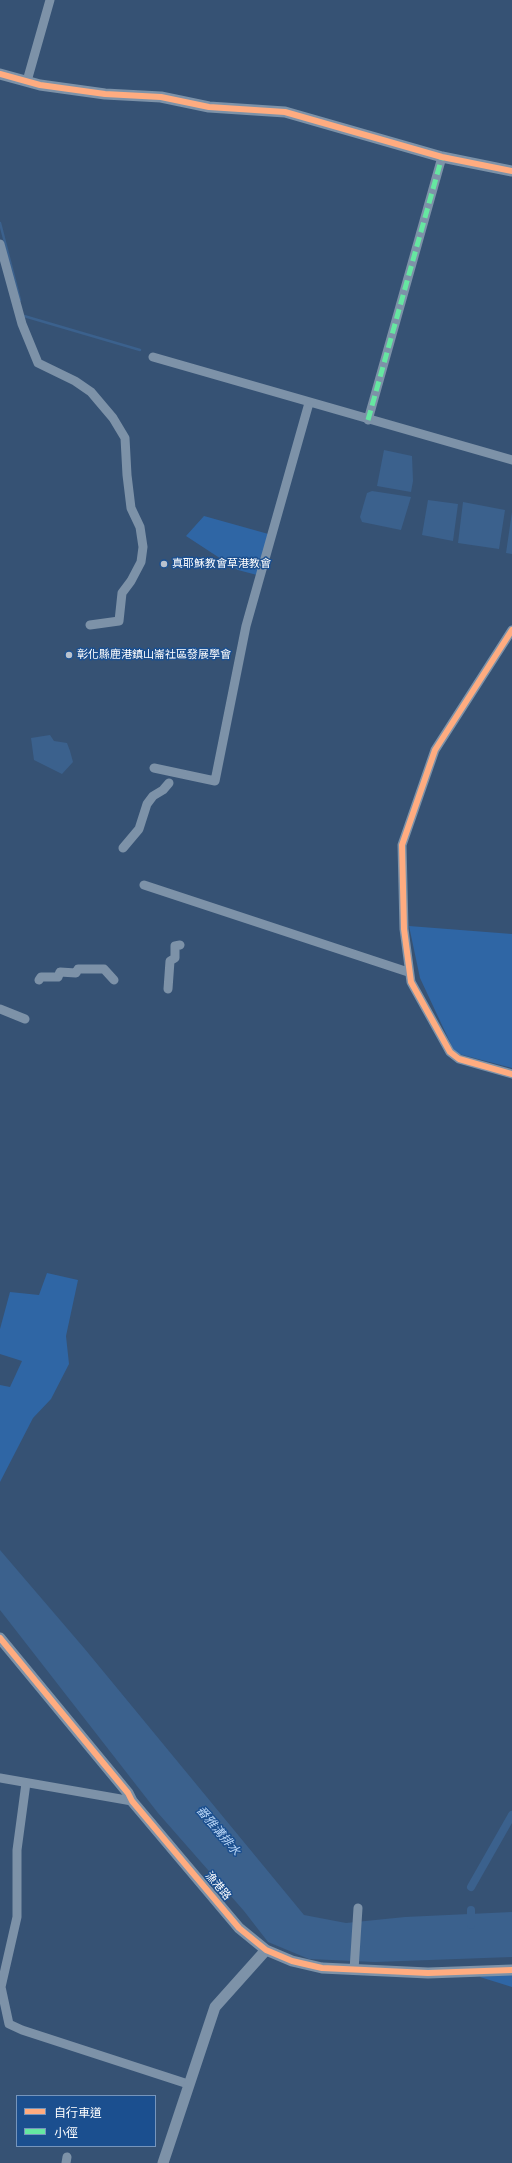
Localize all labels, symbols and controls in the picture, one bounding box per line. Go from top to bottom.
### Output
place label: 真耶穌教會草港教會 [172,557,271,571]
marker: 真耶穌教會草港教會 [159,559,169,569]
place label: 彰化縣鹿港鎮山崙社區發展學會 [77,648,231,662]
marker: 彰化縣鹿港鎮山崙社區發展學會 [64,650,74,660]
water label: 番雅溝排水 [193,1803,243,1859]
street label: 漁港路 [202,1869,234,1903]
legend [16,2095,156,2147]
text: 自行車道 [54,2106,102,2120]
text: 小徑 [54,2126,78,2140]

